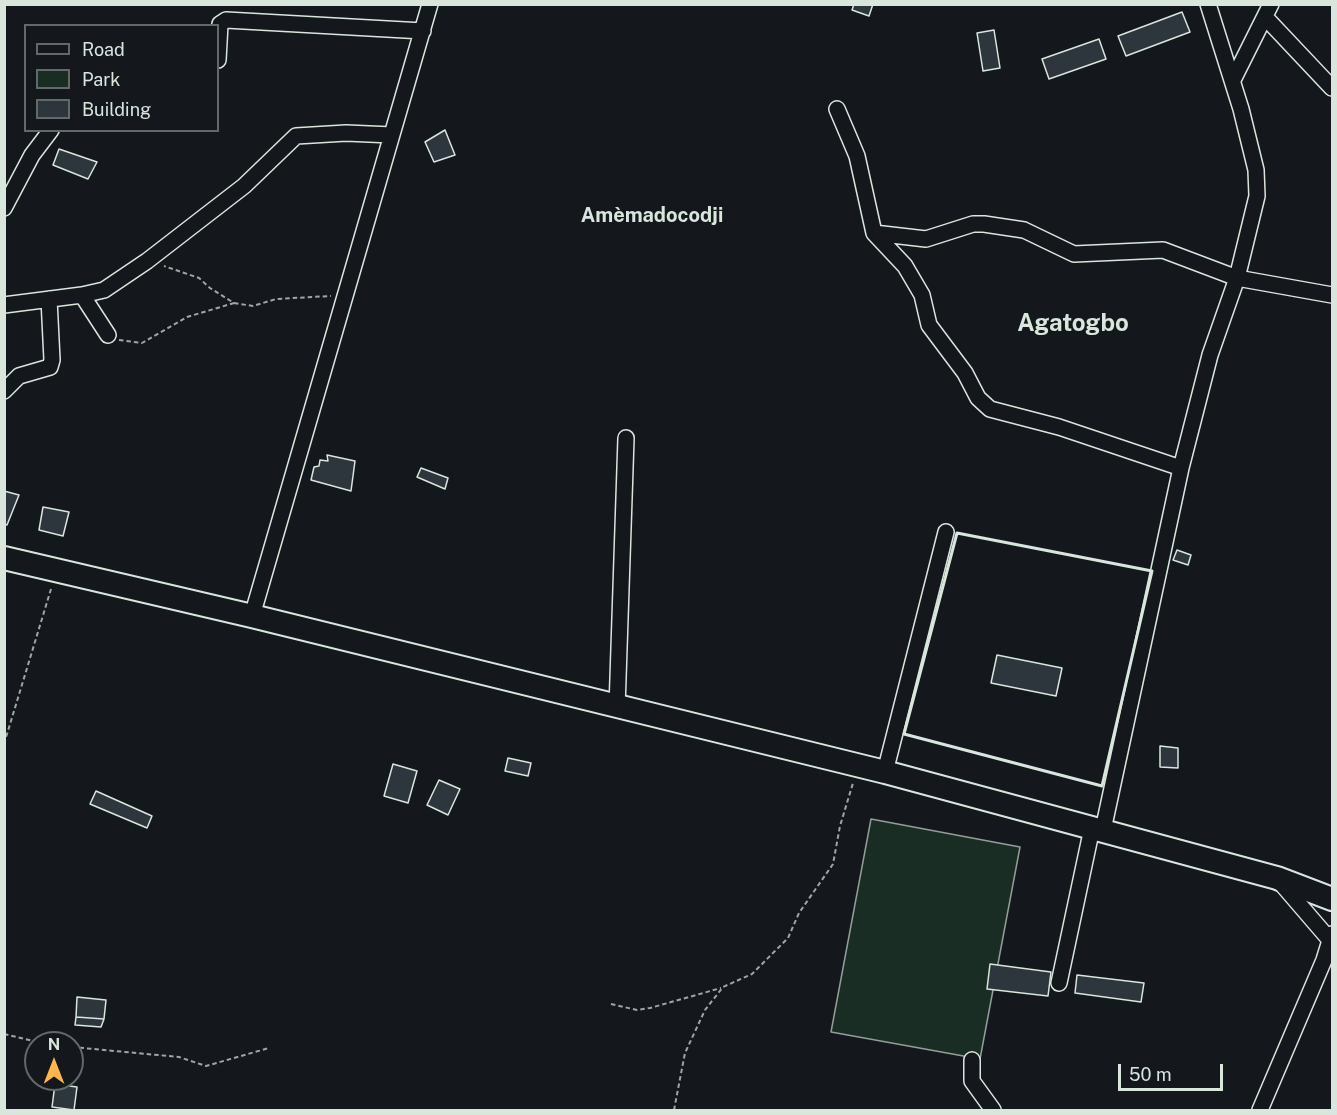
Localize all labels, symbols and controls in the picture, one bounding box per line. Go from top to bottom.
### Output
legend [24,24,219,132]
text: Road [82,39,125,60]
text: Park [82,69,120,90]
text: Building [82,99,151,120]
district label: Amèmadocodji [581,204,723,228]
district label: Agatogbo [1017,310,1129,338]
north arrow [24,1031,84,1091]
text: N [48,1035,60,1054]
scale bar [1121,1052,1226,1090]
text: 50 m [1129,1064,1172,1085]

